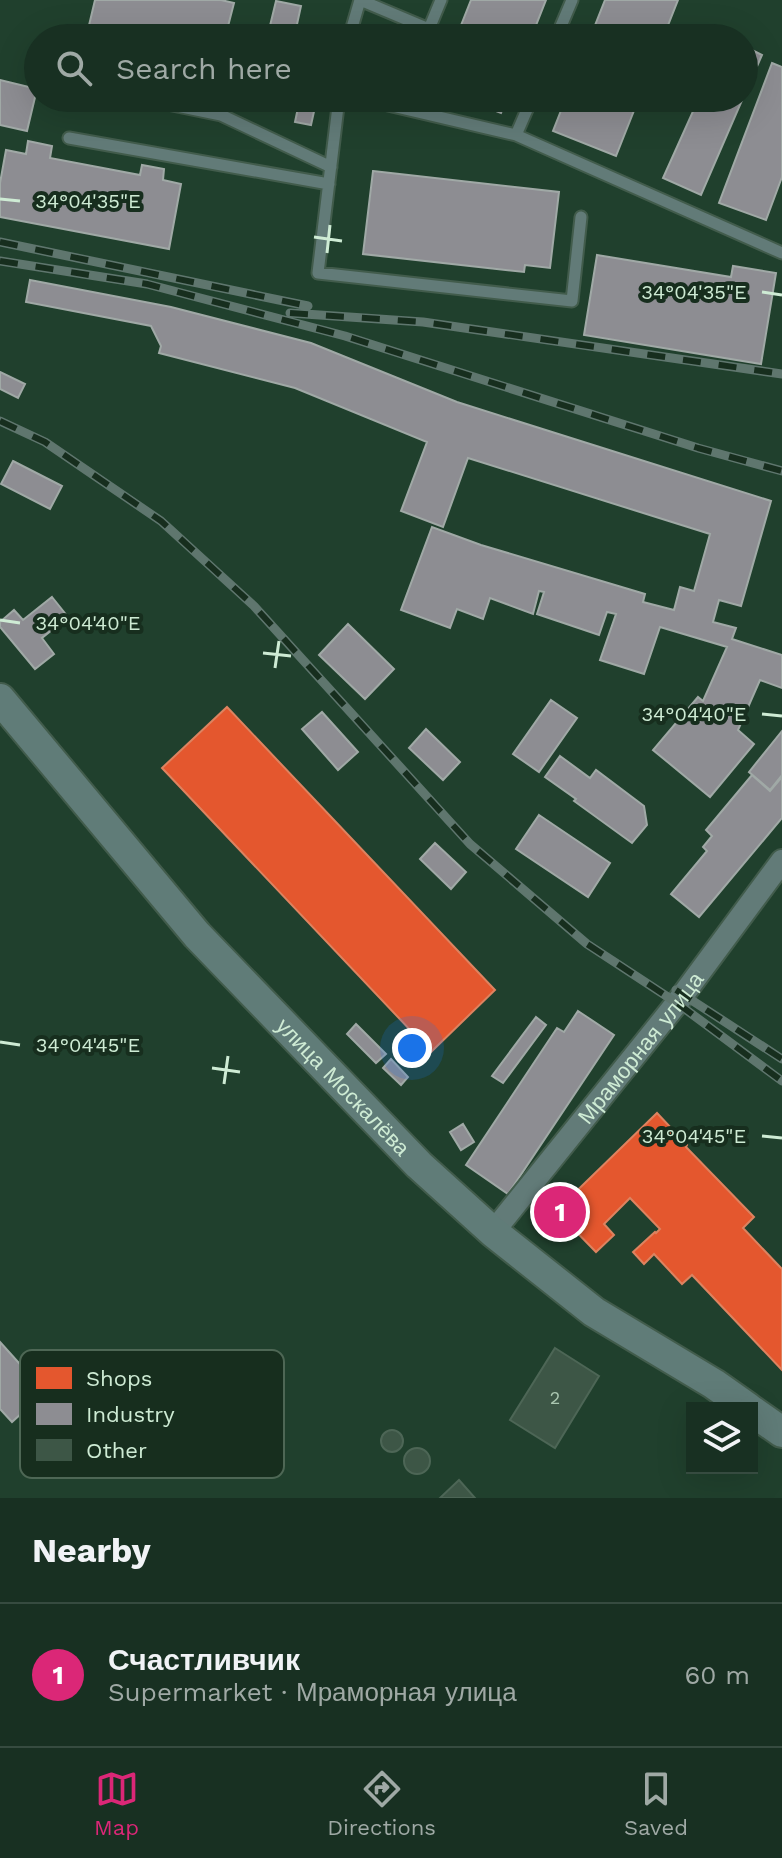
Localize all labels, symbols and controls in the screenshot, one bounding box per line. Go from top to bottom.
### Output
search box [24,24,758,112]
icon: search [52,46,96,90]
text: Search here [116,51,292,86]
text: 34°04'35"E [35,189,141,213]
text: 34°04'35"E [641,280,747,304]
text: 34°04'40"E [35,611,141,635]
text: 34°04'40"E [641,702,747,726]
street label: Мраморная улица [573,967,709,1129]
street label: улица Москалёва [271,1013,415,1161]
your location [392,1028,432,1068]
text: 34°04'45"E [36,1033,140,1057]
text: 34°04'45"E [642,1124,746,1148]
pin: 1 [534,1182,586,1242]
legend [20,1350,284,1478]
text: Shops [86,1366,152,1391]
house number: 2 [550,1387,560,1408]
text: Industry [86,1402,175,1427]
map controls [686,1402,758,1474]
button: layers [686,1402,758,1474]
text: Other [86,1438,147,1463]
text: Nearby [32,1530,151,1570]
text: Счастливчик [108,1642,300,1677]
text: 1 [52,1660,64,1690]
text: 60 m [684,1660,750,1690]
text: Supermarket · Мраморная улица [108,1677,517,1707]
tab: Map [94,1767,139,1840]
tab: Directions [327,1767,436,1840]
tab: Saved [624,1767,688,1840]

